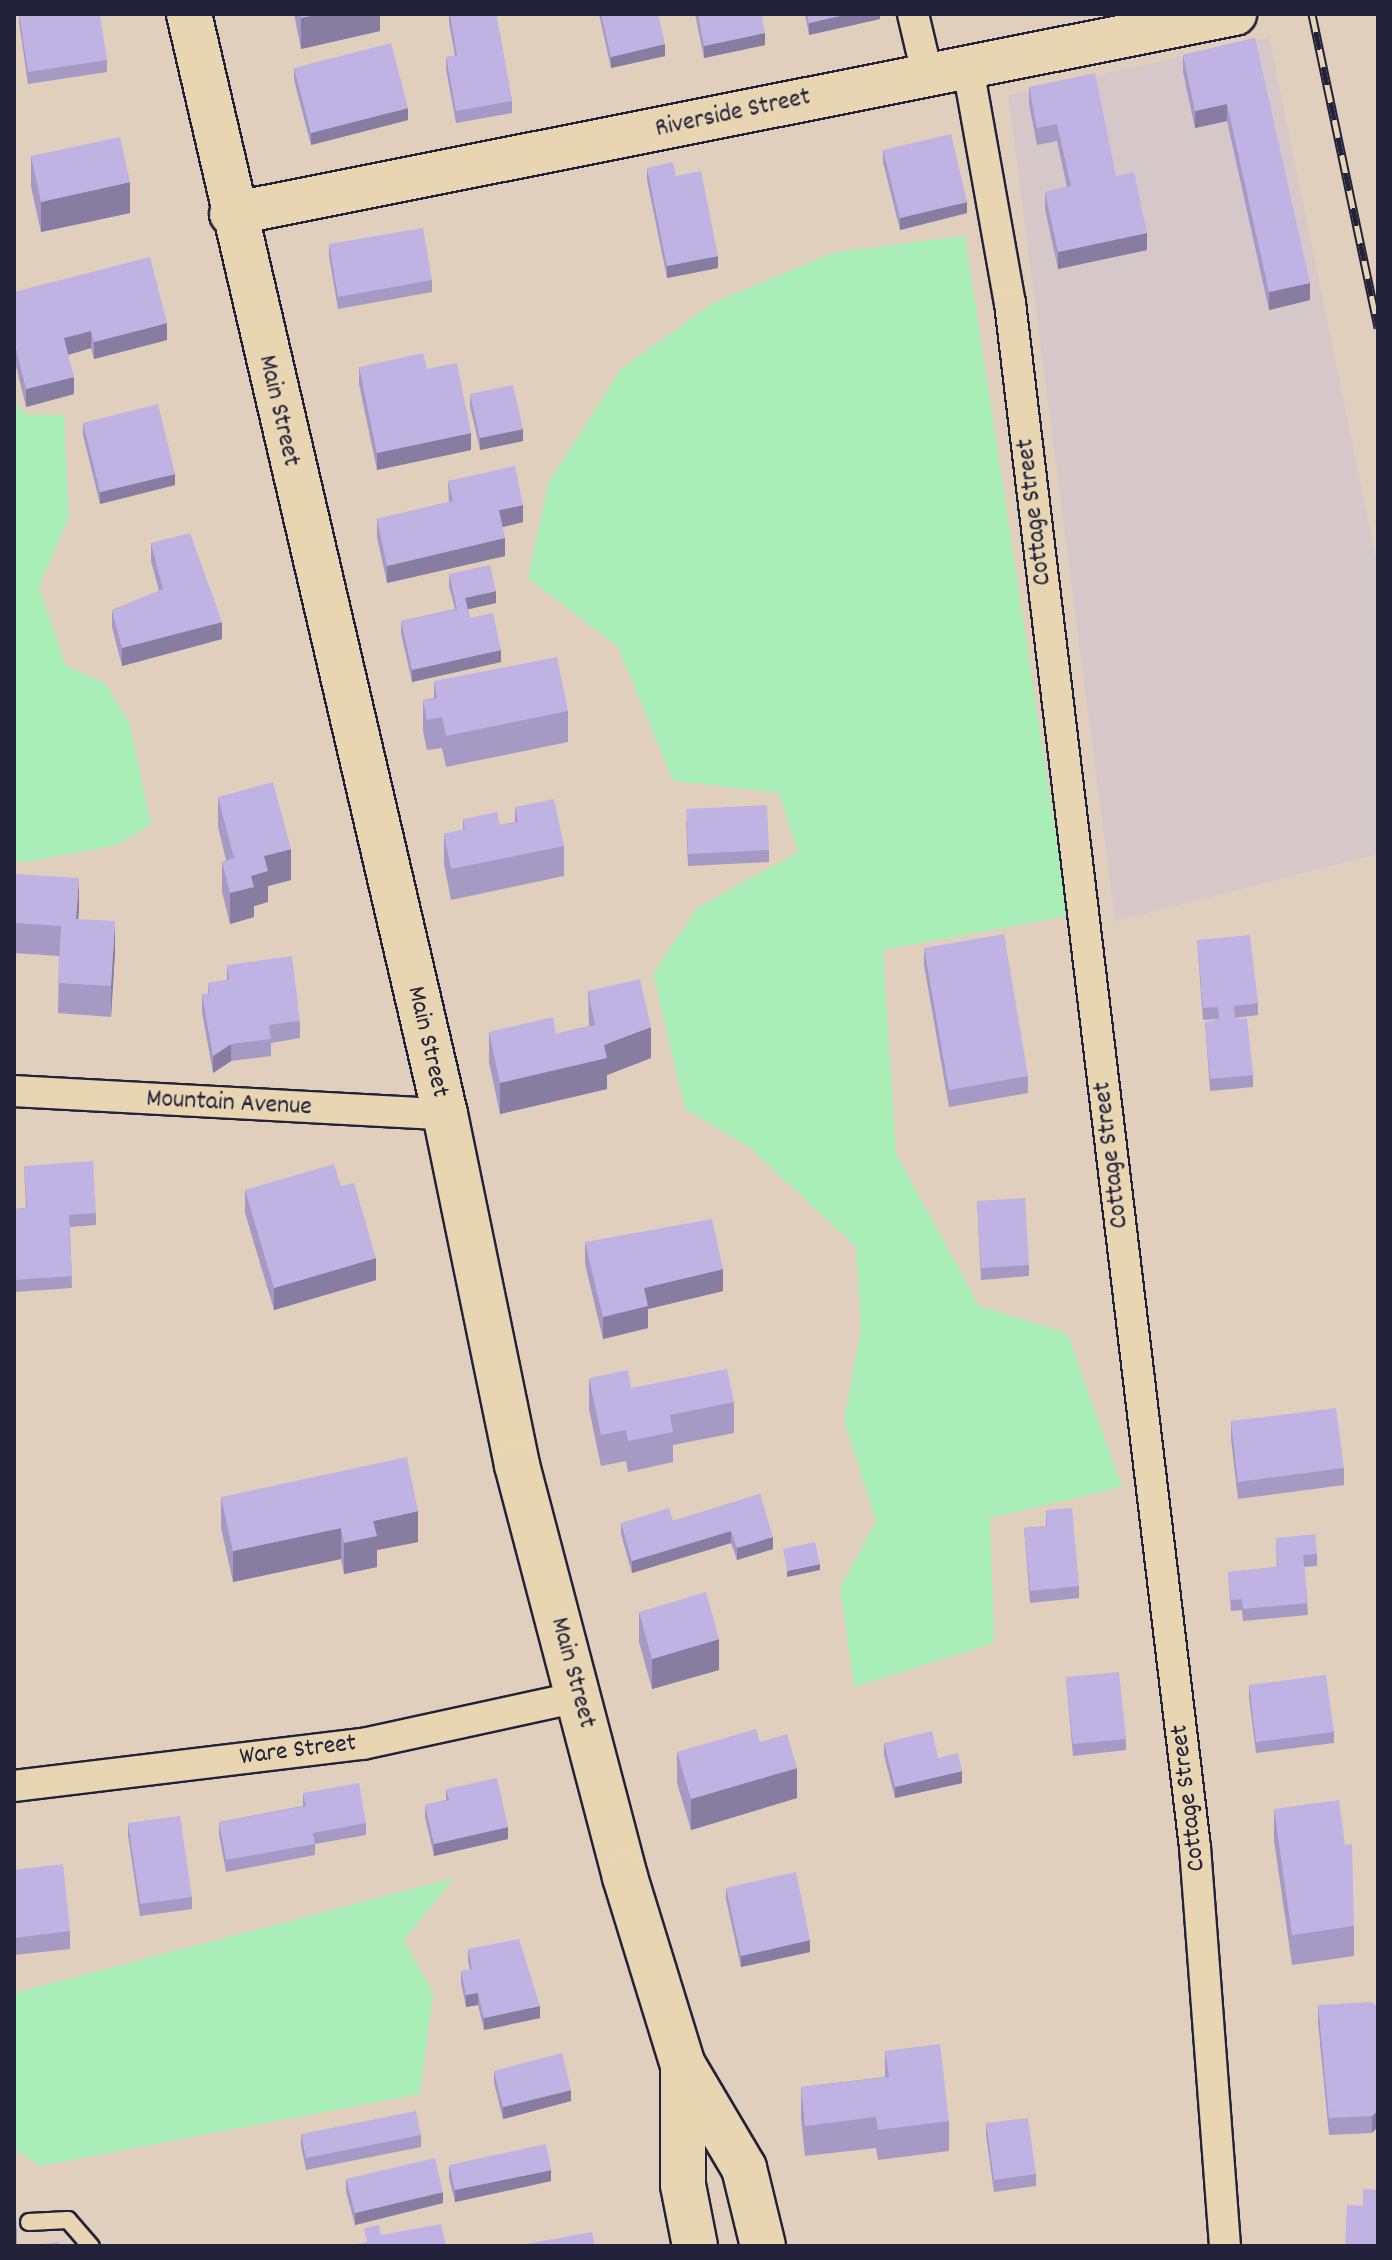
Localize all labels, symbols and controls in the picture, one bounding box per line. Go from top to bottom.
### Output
street label: Riverside Street [653,82,813,146]
street label: Main Street [250,352,306,470]
street label: Cottage Street [1011,437,1059,587]
street label: Main Street [399,983,455,1101]
street label: Cottage Street [1088,1080,1136,1230]
street label: Mountain Avenue [145,1084,313,1124]
street label: Main Street [542,1614,602,1732]
street label: Cottage Street [1165,1723,1213,1873]
street label: Ware Street [238,1728,358,1774]

